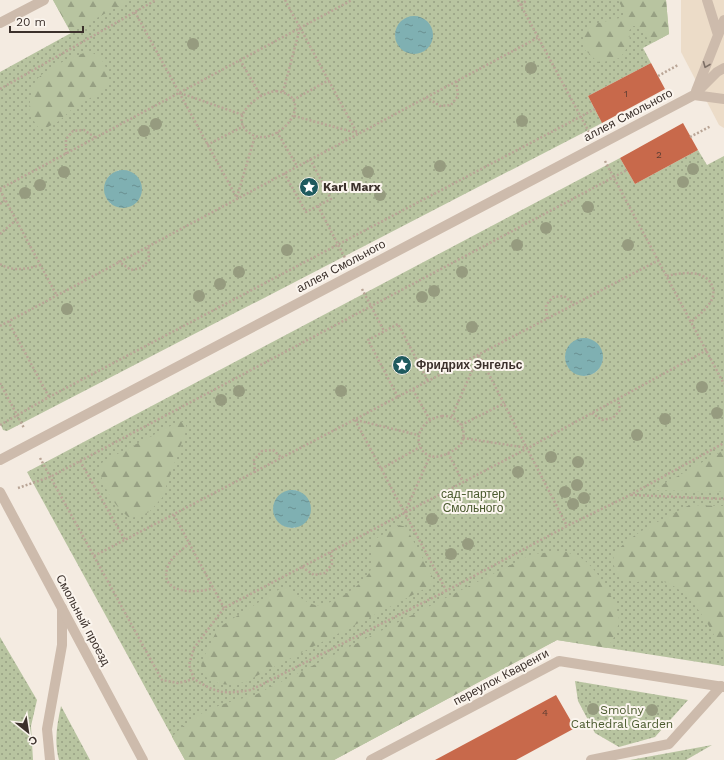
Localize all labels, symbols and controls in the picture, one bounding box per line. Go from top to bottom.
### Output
scale bar [10,8,83,34]
text: 20 m [16,15,46,29]
one-way arrow [703,62,711,69]
street label: аллея Смольного [581,86,675,144]
house number: 1 [624,88,628,99]
house number: 2 [656,149,662,160]
place icon: Karl Marx [298,176,320,198]
place label: Karl Marx [323,180,381,194]
street label: аллея Смольного [294,237,388,295]
place icon: Фридрих Энгельс [391,354,413,376]
place label: Фридрих Энгельс [416,358,523,372]
park label: сад-партер Смольного [441,487,505,515]
street label: Смольный проезд [53,572,113,668]
street label: переулок Кваренги [451,646,551,708]
park label: Smolny Cathedral Garden [571,703,673,731]
house number: 4 [542,707,548,718]
north arrow [8,712,48,752]
text: С [26,733,39,748]

